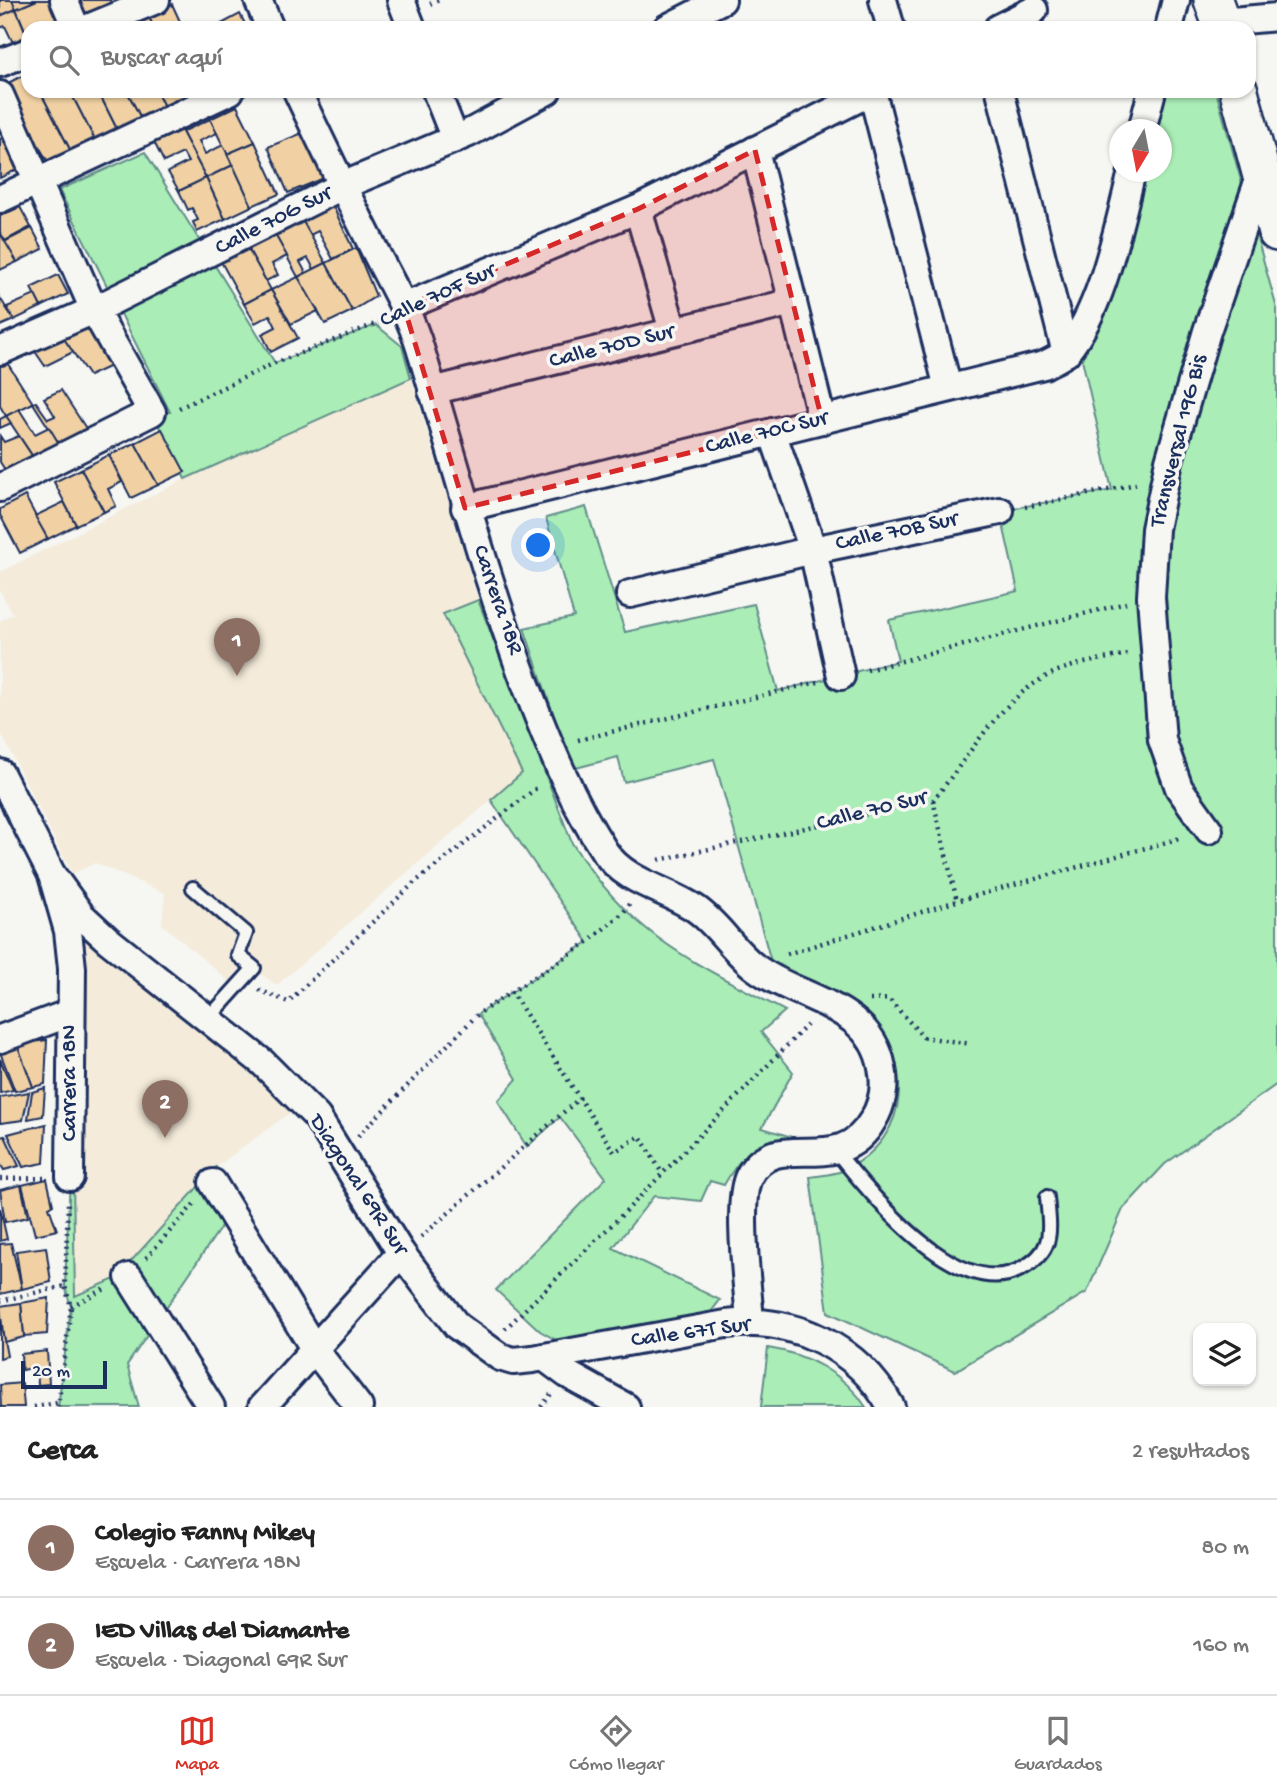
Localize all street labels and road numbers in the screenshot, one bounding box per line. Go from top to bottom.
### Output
street label: Calle 70G Sur [211,179,338,262]
street label: Calle 70F Sur [376,257,502,335]
street label: Calle 70D Sur [547,318,679,376]
street label: Transversal 19G Bis [1144,351,1214,532]
street label: Calle 70C Sur [703,404,833,461]
street label: Calle 70B Sur [833,505,963,558]
street label: Carrera 18R [466,542,529,659]
street label: Calle 70 Sur [814,784,932,838]
street label: Carrera 18N [57,1025,84,1141]
street label: Diagonal 69R Sur [301,1108,415,1262]
street label: Calle 67T Sur [630,1311,754,1355]

